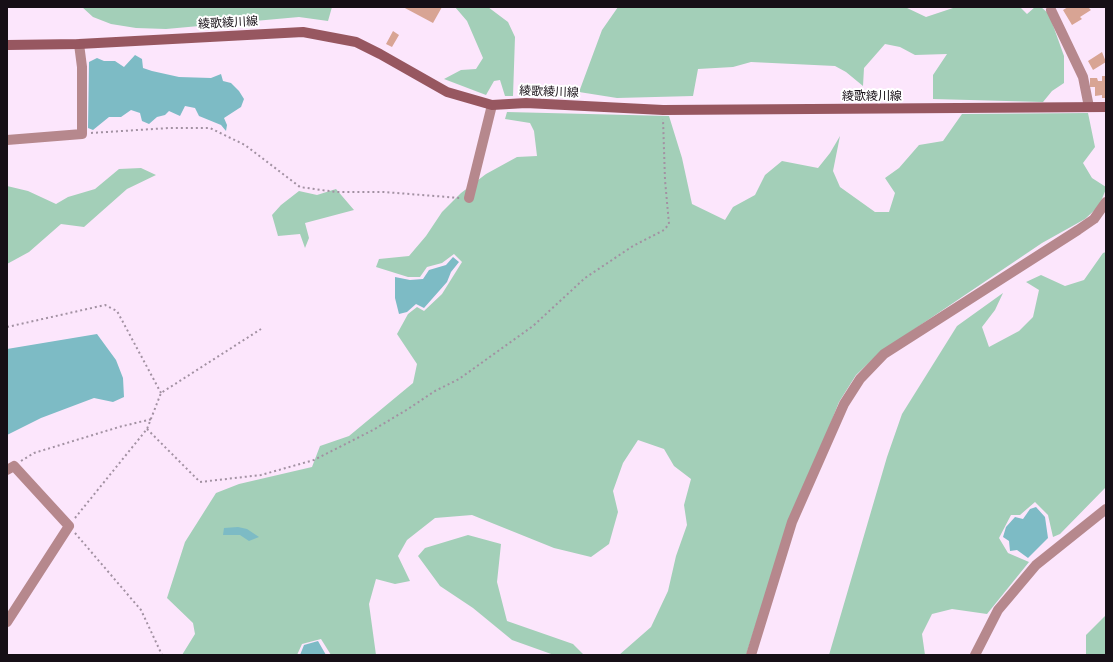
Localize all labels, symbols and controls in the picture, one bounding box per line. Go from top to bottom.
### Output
street label: 綾歌綾川線 [198,14,258,32]
street label: 綾歌綾川線 [519,84,579,100]
street label: 綾歌綾川線 [842,89,902,103]

